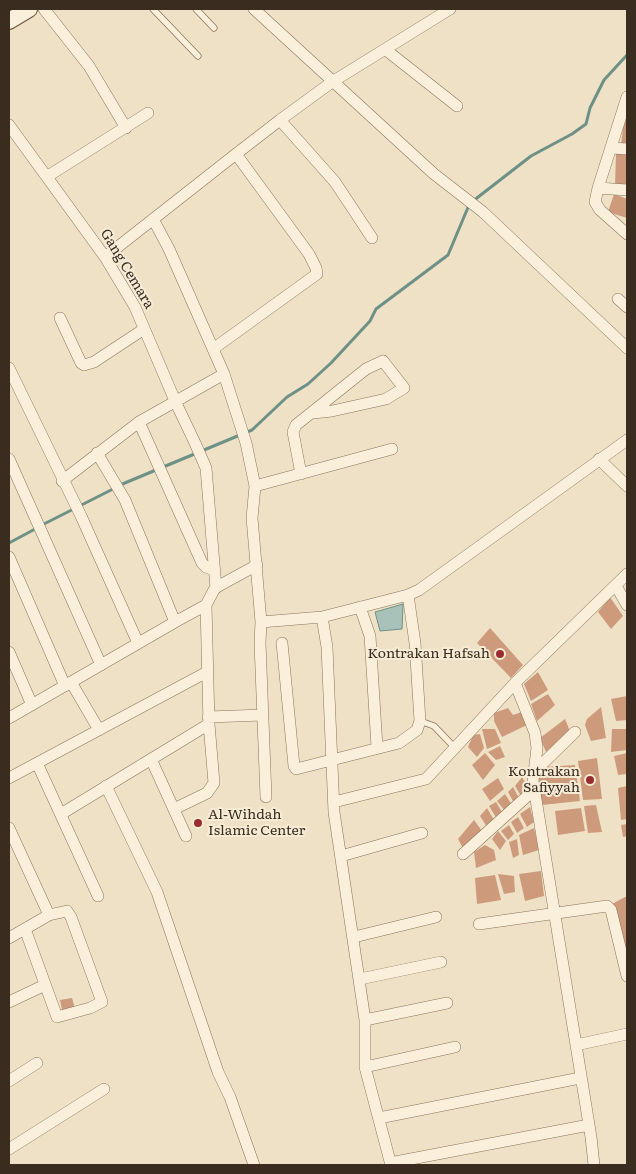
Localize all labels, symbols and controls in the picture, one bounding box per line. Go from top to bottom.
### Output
street label: Gang Cemara [97,226,157,312]
place label: Kontrakan Hafsah [368,646,490,662]
marker: Kontrakan Hafsah [494,648,506,660]
place label: Kontrakan Safiyyah [508,764,580,796]
marker: Kontrakan Safiyyah [584,774,596,786]
place label: Al-Wihdah Islamic Center [208,807,305,840]
marker: Al-Wihdah Islamic Center [192,817,204,829]

